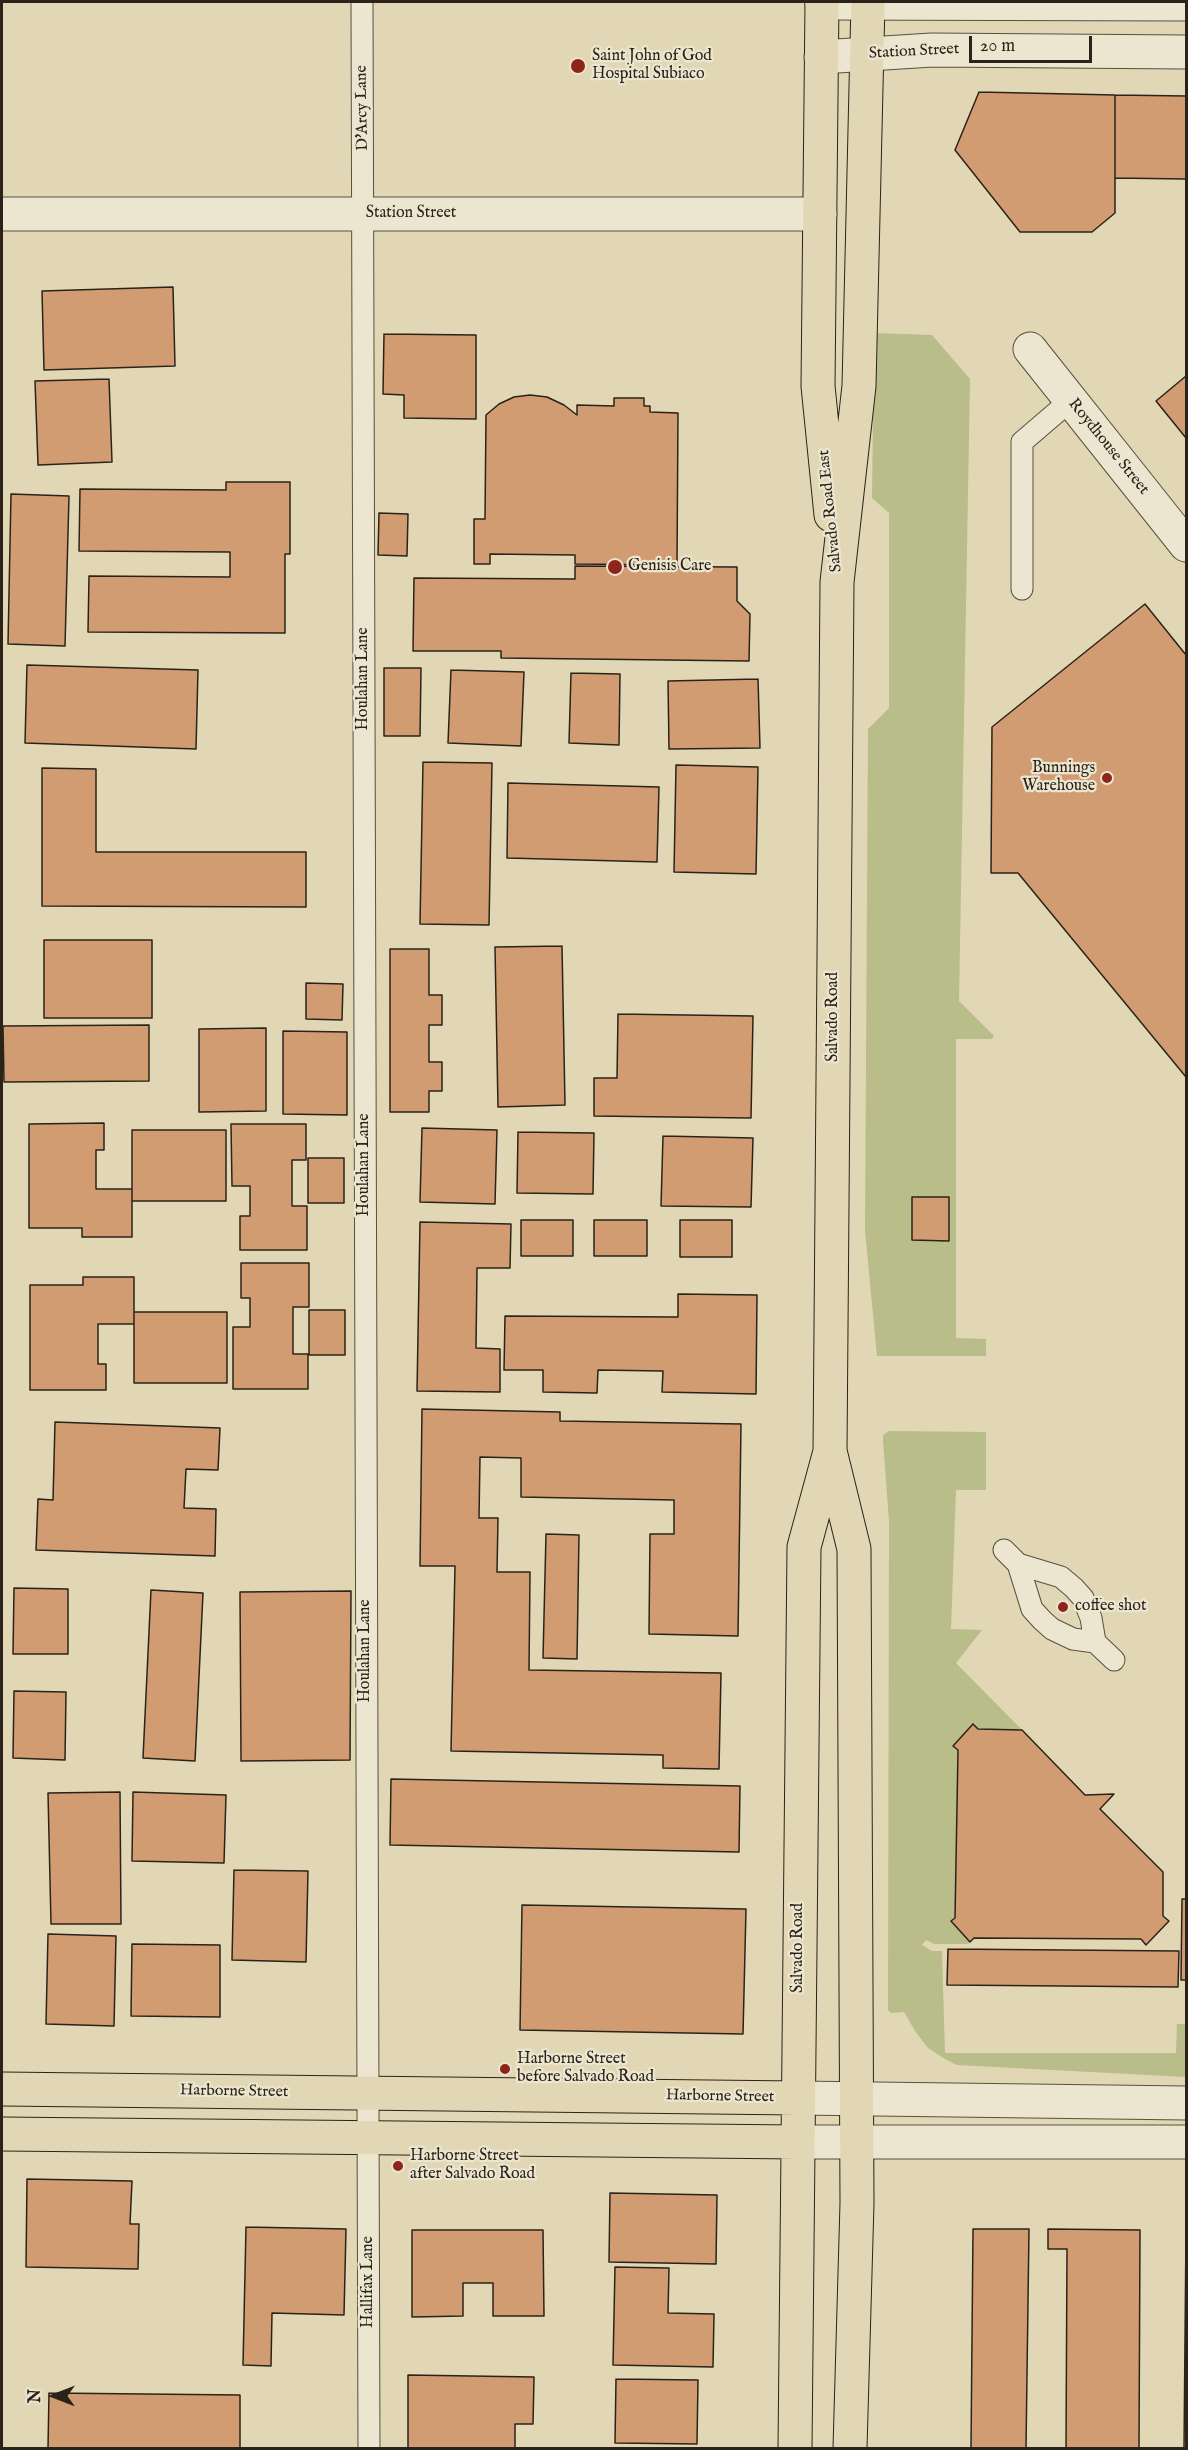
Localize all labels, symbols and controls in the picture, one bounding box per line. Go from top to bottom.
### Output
scale bar [972,24,1095,62]
text: 20 m [980,35,1015,58]
street label: Station Street [868,40,960,64]
place label: Saint John of God Hospital Subiaco [592,47,712,85]
marker: Saint John of God Hospital Subiaco [569,57,587,75]
street label: D'Arcy Lane [353,65,373,151]
street label: Station Street [366,204,456,224]
street label: Roydhouse Street [1063,395,1153,499]
street label: Salvado Road East [815,449,847,573]
place label: Genisis Care [628,557,711,577]
marker: Genisis Care [606,558,624,576]
street label: Houlahan Lane [354,627,374,731]
place label: Bunnings Warehouse [1022,759,1095,797]
marker: Bunnings Warehouse [1100,771,1114,785]
street label: Salvado Road [824,972,844,1062]
street label: Houlahan Lane [355,1113,375,1217]
place label: coffee shot [1075,1597,1146,1617]
street label: Houlahan Lane [356,1599,376,1703]
marker: coffee shot [1056,1600,1070,1614]
street label: Salvado Road [789,1903,809,1993]
place label: Harborne Street before Salvado Road [517,2050,654,2088]
marker: Harborne Street before Salvado Road [498,2062,512,2076]
street label: Harborne Street [180,2081,288,2103]
street label: Harborne Street [666,2086,774,2108]
place label: Harborne Street after Salvado Road [410,2147,535,2185]
marker: Harborne Street after Salvado Road [391,2159,405,2173]
street label: Hallifax Lane [359,2236,379,2328]
north arrow [24,2366,84,2426]
text: N [26,2389,46,2403]

